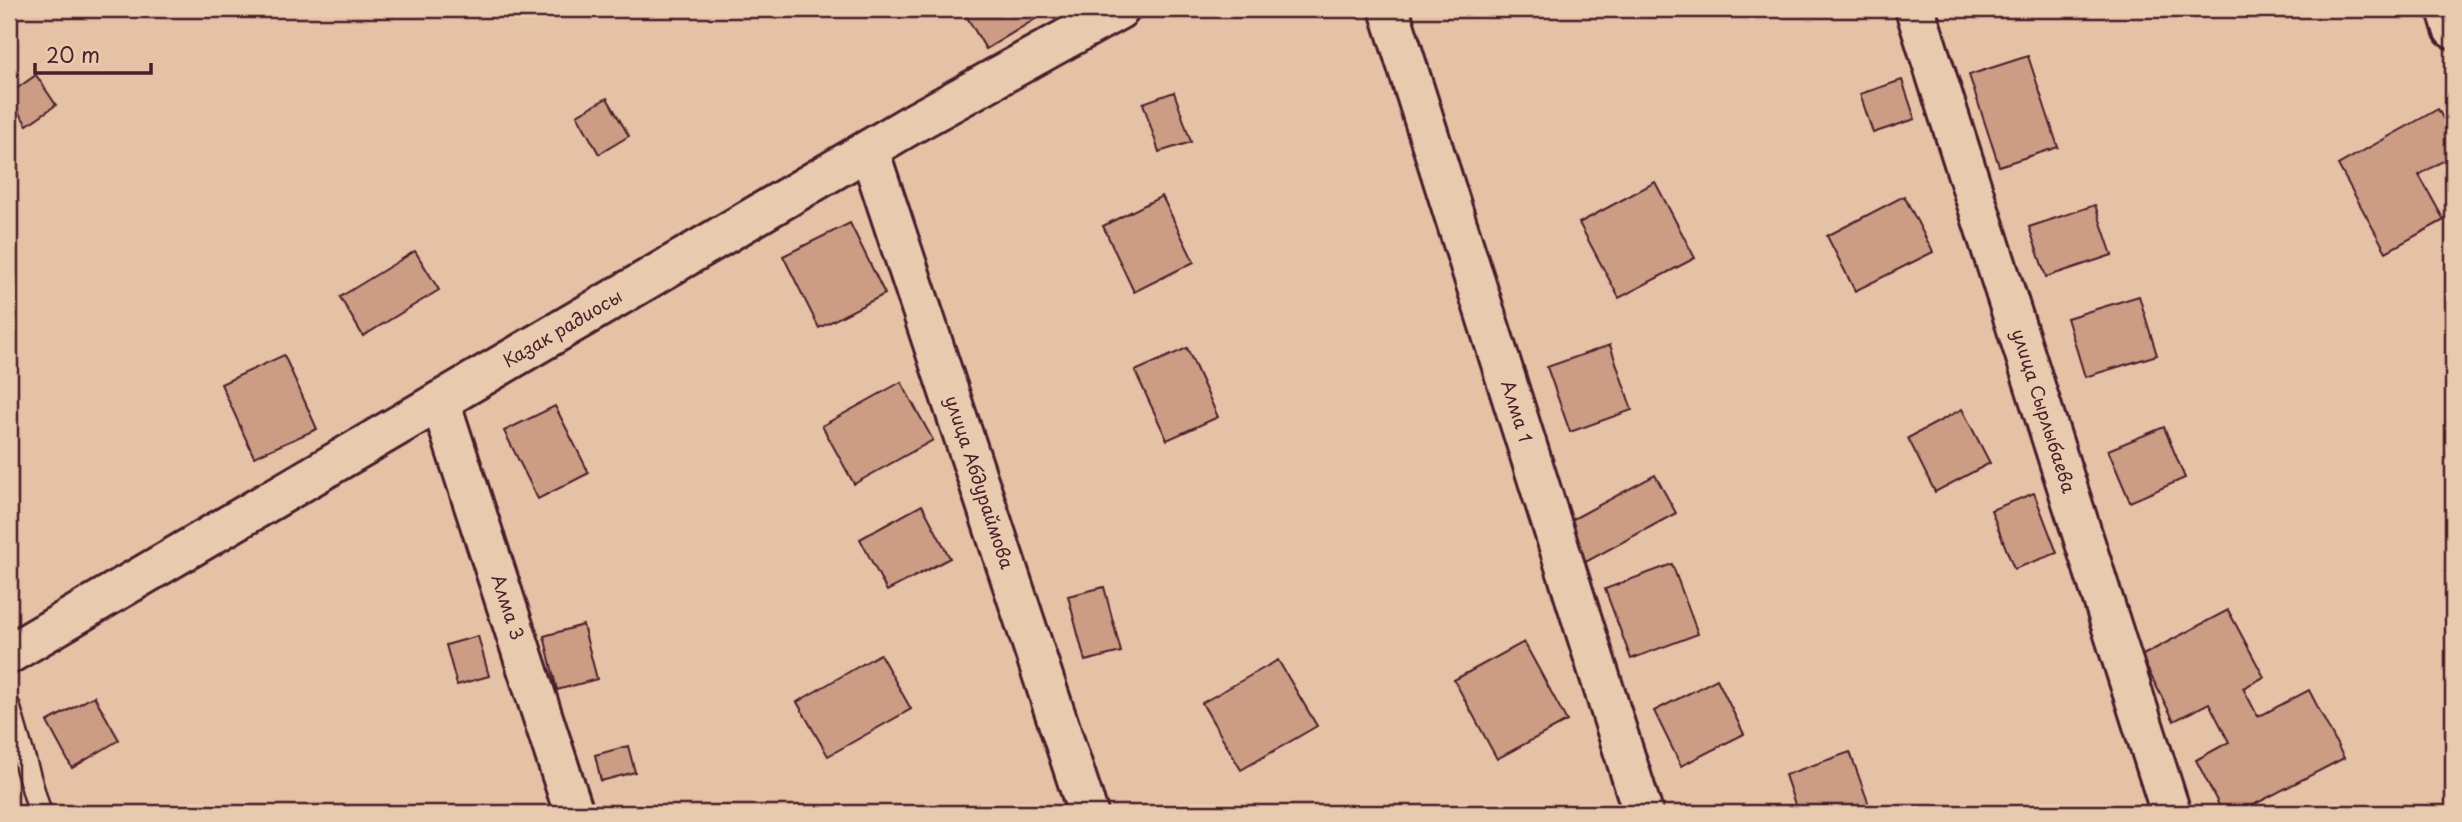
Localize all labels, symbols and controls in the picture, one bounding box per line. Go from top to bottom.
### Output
scale bar [35,32,150,76]
text: 20 m [46,38,100,70]
street label: Казак радиосы [497,282,627,373]
street label: улица Сырлыбаева [2006,325,2084,497]
street label: Алма 1 [1495,376,1540,445]
street label: улица Абдураймова [939,392,1022,573]
street label: Алма 3 [485,571,532,643]

